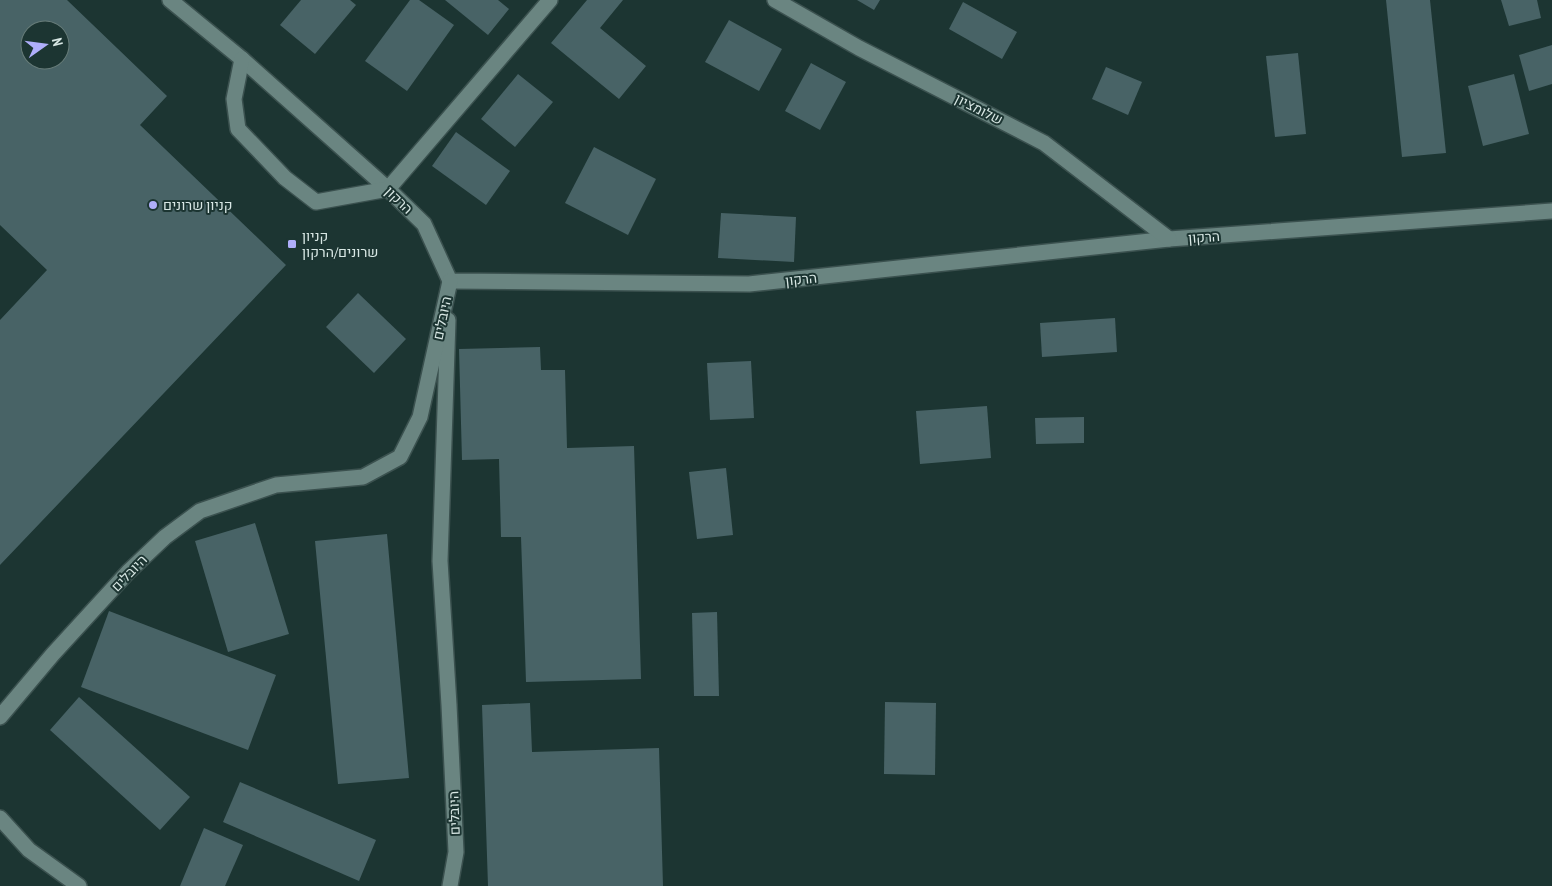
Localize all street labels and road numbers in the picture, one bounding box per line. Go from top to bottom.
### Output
street label: שלומציון [952,89,1006,129]
street label: הרקון [381,182,417,218]
street label: הרקון [1187,227,1221,247]
street label: הרקון [784,268,818,290]
street label: היובלים [429,294,455,342]
street label: היובלים [107,551,151,595]
street label: היובלים [444,791,464,835]

